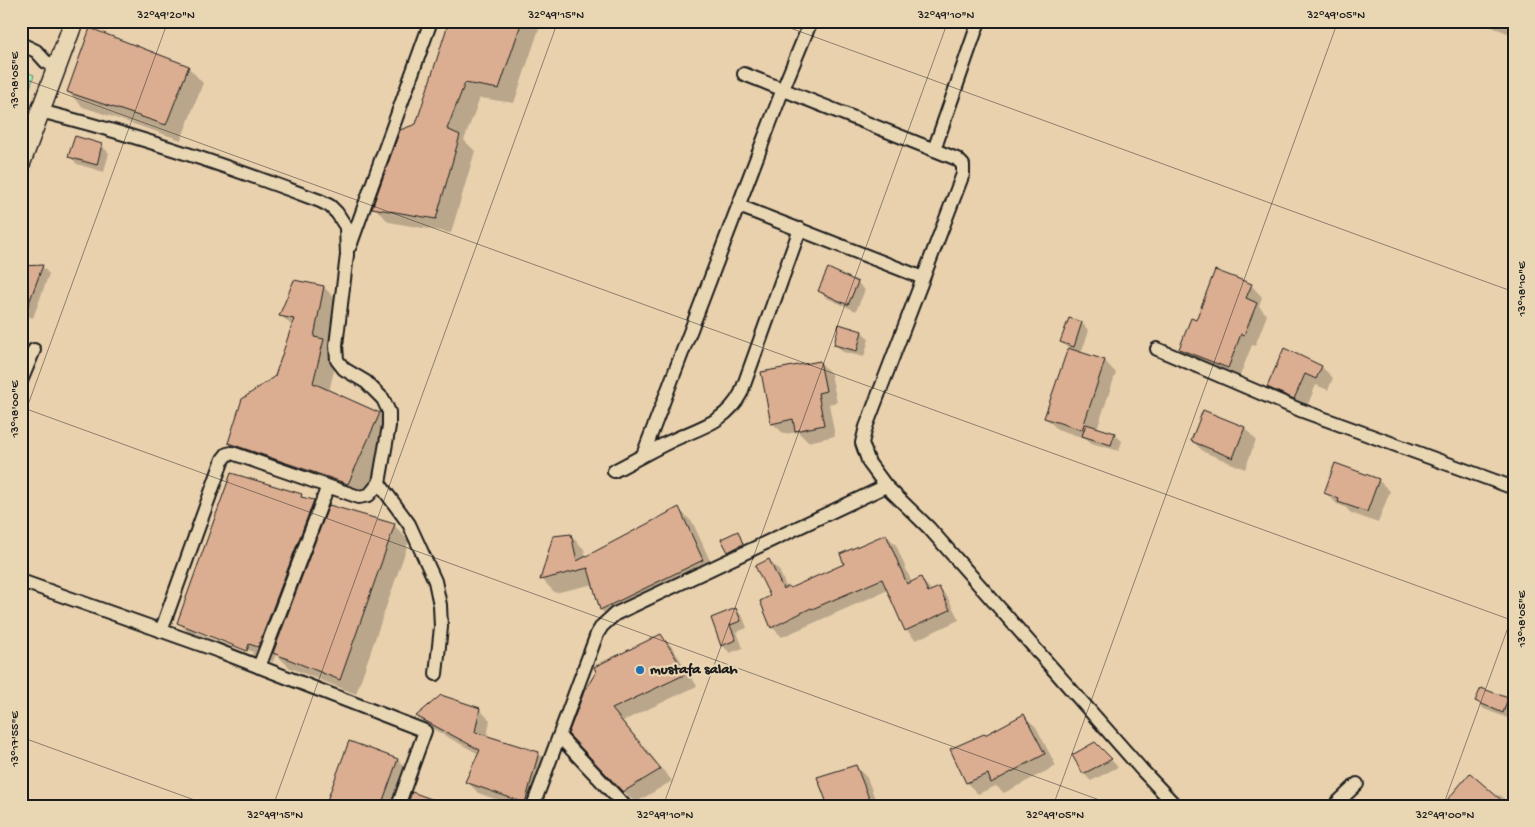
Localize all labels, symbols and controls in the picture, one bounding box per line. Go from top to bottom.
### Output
text: 32°49'20"N [136,9,195,23]
text: 32°49'15"N [527,9,584,23]
text: 32°49'10"N [917,9,975,23]
text: 32°49'05"N [1306,9,1365,23]
text: 13°18'05"E [9,51,23,109]
text: 13°18'10"E [1516,261,1530,318]
text: 13°18'00"E [9,380,23,439]
text: 13°18'05"E [1516,590,1530,648]
place label: mustafa salah [650,661,738,679]
marker: mustafa salah [634,664,646,676]
text: 13°17'55"E [9,711,23,768]
text: 32°49'15"N [246,809,303,823]
text: 32°49'10"N [636,809,694,823]
text: 32°49'05"N [1025,809,1084,823]
text: 32°49'00"N [1415,809,1475,823]

